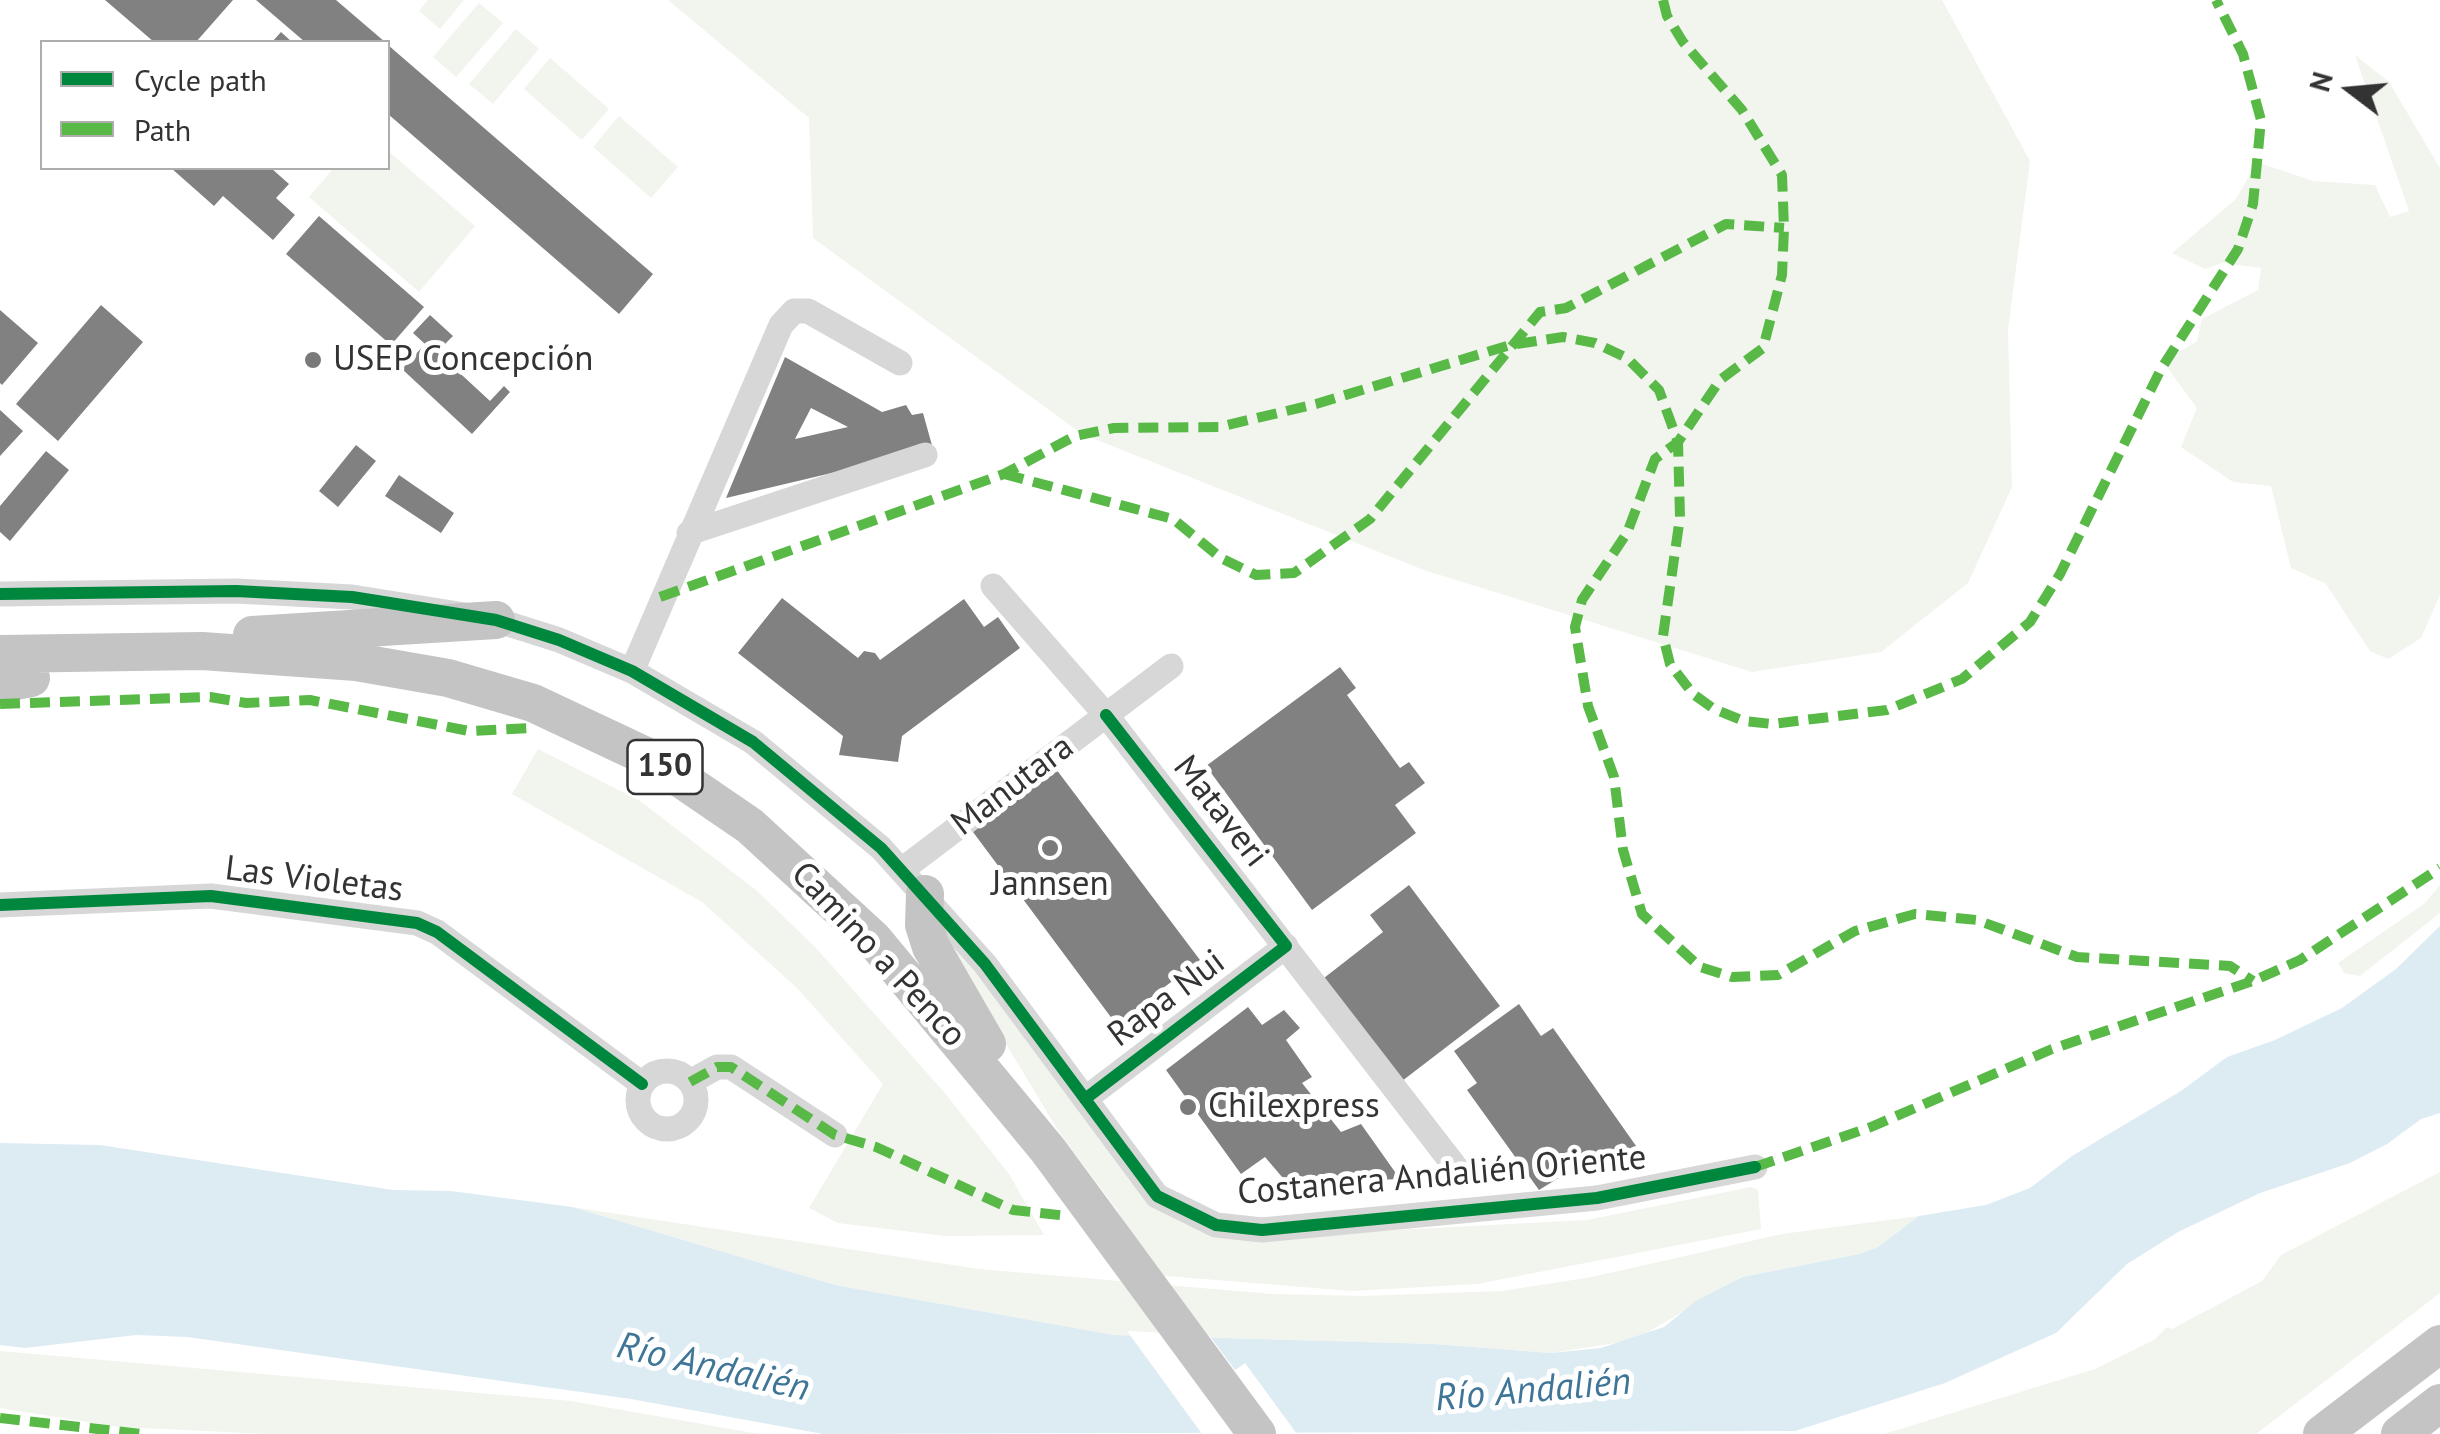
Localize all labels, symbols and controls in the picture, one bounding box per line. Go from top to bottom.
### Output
legend [40,40,390,170]
north arrow [2300,40,2400,140]
text: Cycle path [134,60,267,99]
text: N [2300,68,2341,96]
text: Path [134,110,191,149]
place label: USEP Concepción [333,339,594,381]
marker: USEP Concepción [302,349,324,371]
street label: Manutara [944,727,1082,845]
road number: 150 [628,740,702,794]
street label: Mataveri [1163,748,1277,876]
marker: Jannsen [1039,837,1061,859]
street label: Las Violetas [223,848,405,912]
street label: Camino a Penco [782,854,974,1056]
place label: Jannsen [991,864,1109,906]
street label: Rapa Nui [1100,942,1234,1056]
place label: Chilexpress [1208,1086,1380,1128]
marker: Chilexpress [1177,1096,1199,1118]
street label: Costanera Andalién Oriente [1236,1137,1648,1215]
water label: Río Andalién [612,1324,814,1412]
water label: Río Andalién [1433,1360,1633,1422]

